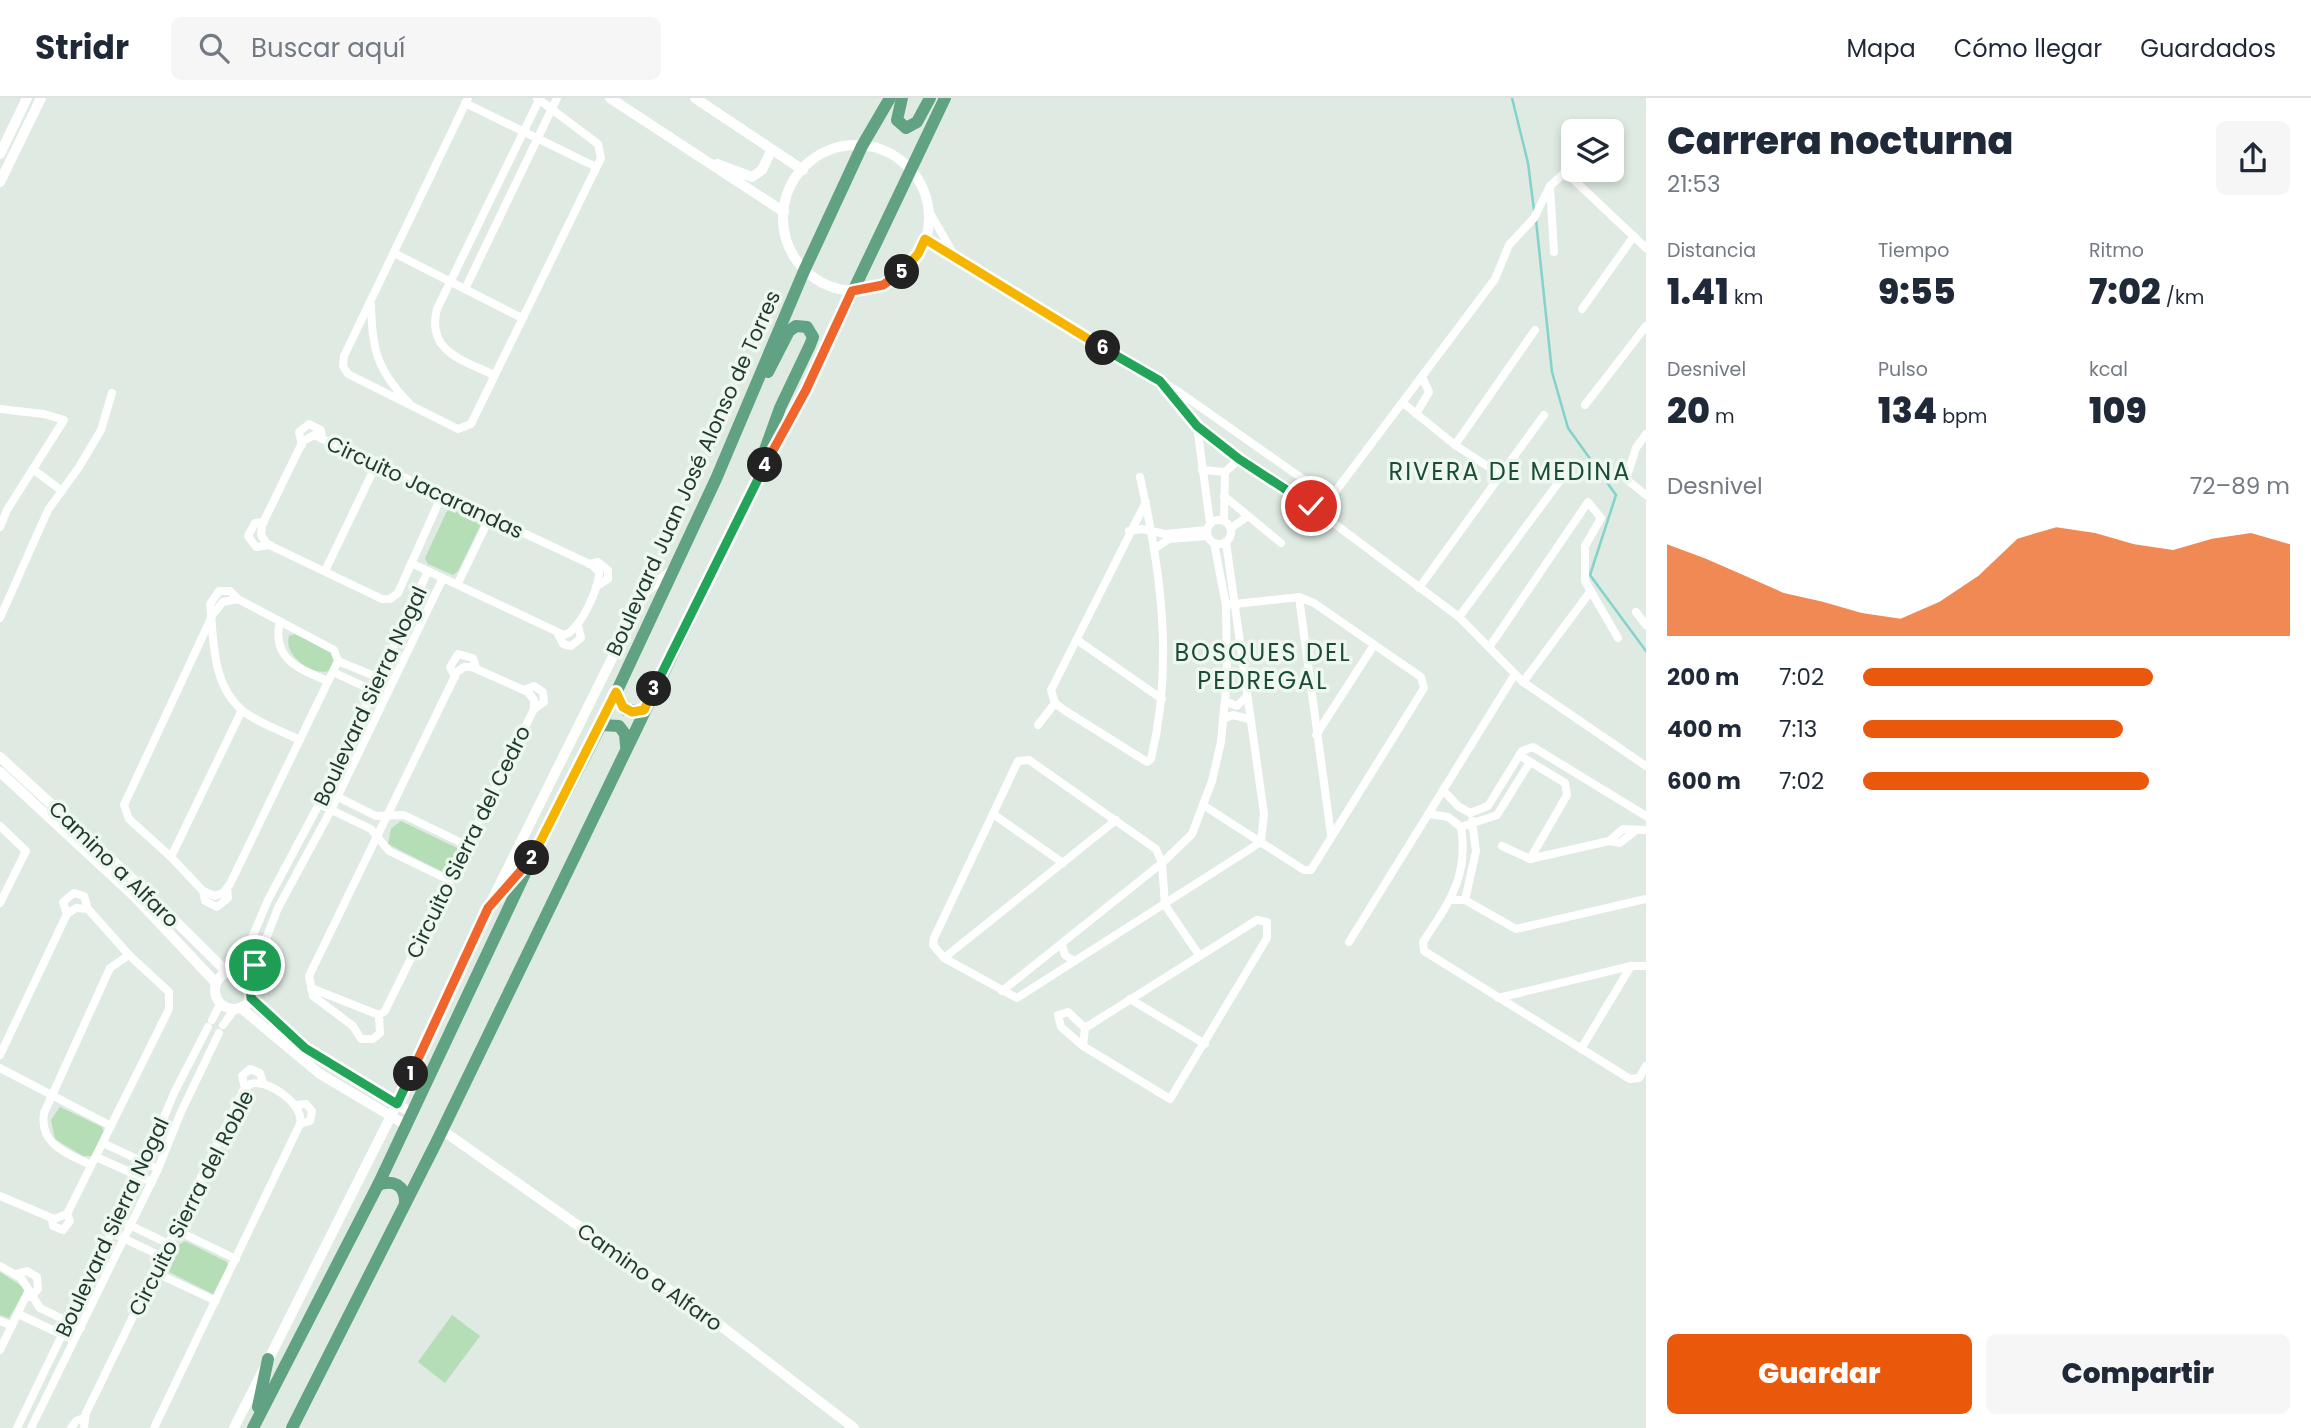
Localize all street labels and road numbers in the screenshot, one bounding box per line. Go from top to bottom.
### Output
street label: Boulevard Juan José Alonso de Torres [599,286,787,660]
street label: Circuito Jacarandas [322,429,528,545]
street label: Boulevard Sierra Nogal [306,581,434,811]
street label: Circuito Sierra del Cedro [399,721,537,963]
street label: Camino a Alfaro [42,794,186,934]
street label: Circuito Sierra del Roble [121,1085,261,1321]
street label: Boulevard Sierra Nogal [48,1112,176,1342]
street label: Camino a Alfaro [572,1216,728,1338]

